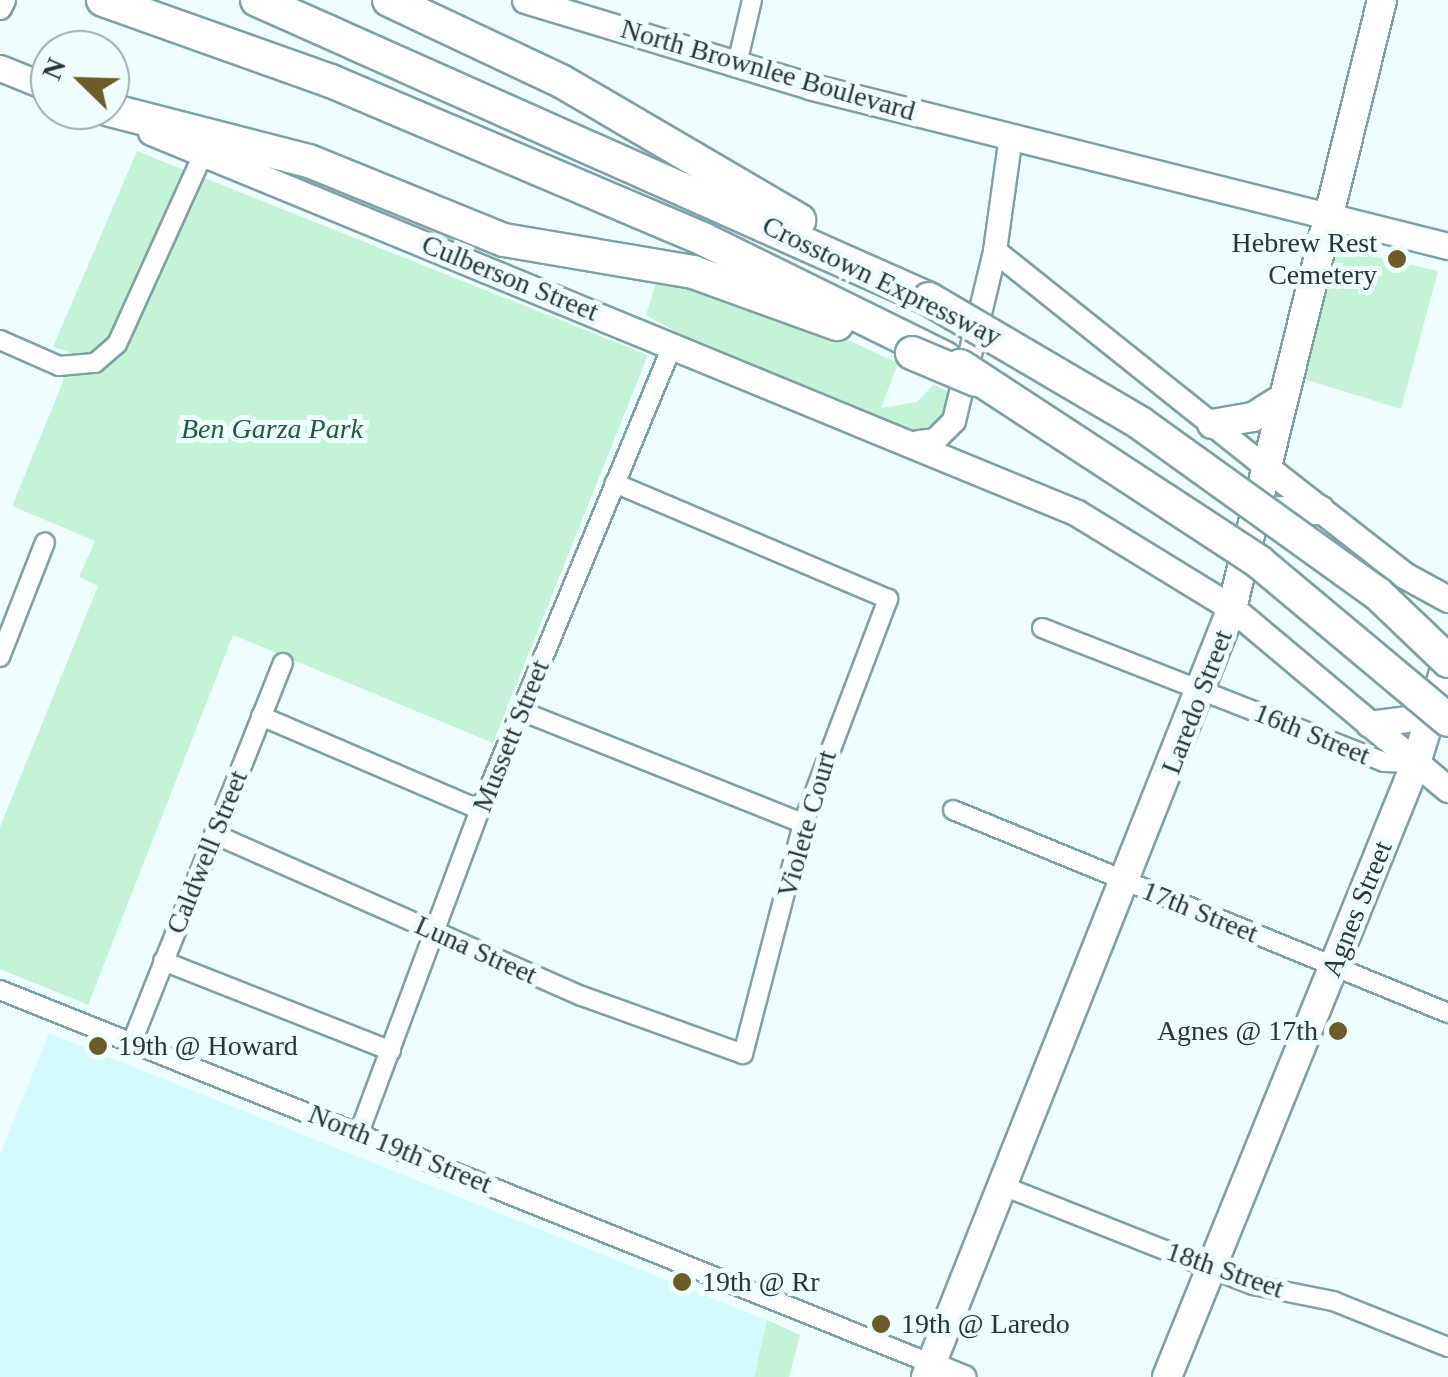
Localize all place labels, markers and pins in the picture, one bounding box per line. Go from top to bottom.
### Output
place label: Hebrew Rest Cemetery [1232,226,1377,292]
marker: Hebrew Rest Cemetery [1386,248,1408,270]
place label: Agnes @ 17th [1157,1014,1318,1048]
marker: Agnes @ 17th [1327,1020,1349,1042]
place label: 19th @ Howard [118,1029,298,1063]
marker: 19th @ Howard [87,1035,109,1057]
place label: 19th @ Rr [702,1265,820,1299]
marker: 19th @ Rr [671,1271,693,1293]
place label: 19th @ Laredo [901,1307,1070,1341]
marker: 19th @ Laredo [870,1313,892,1335]

